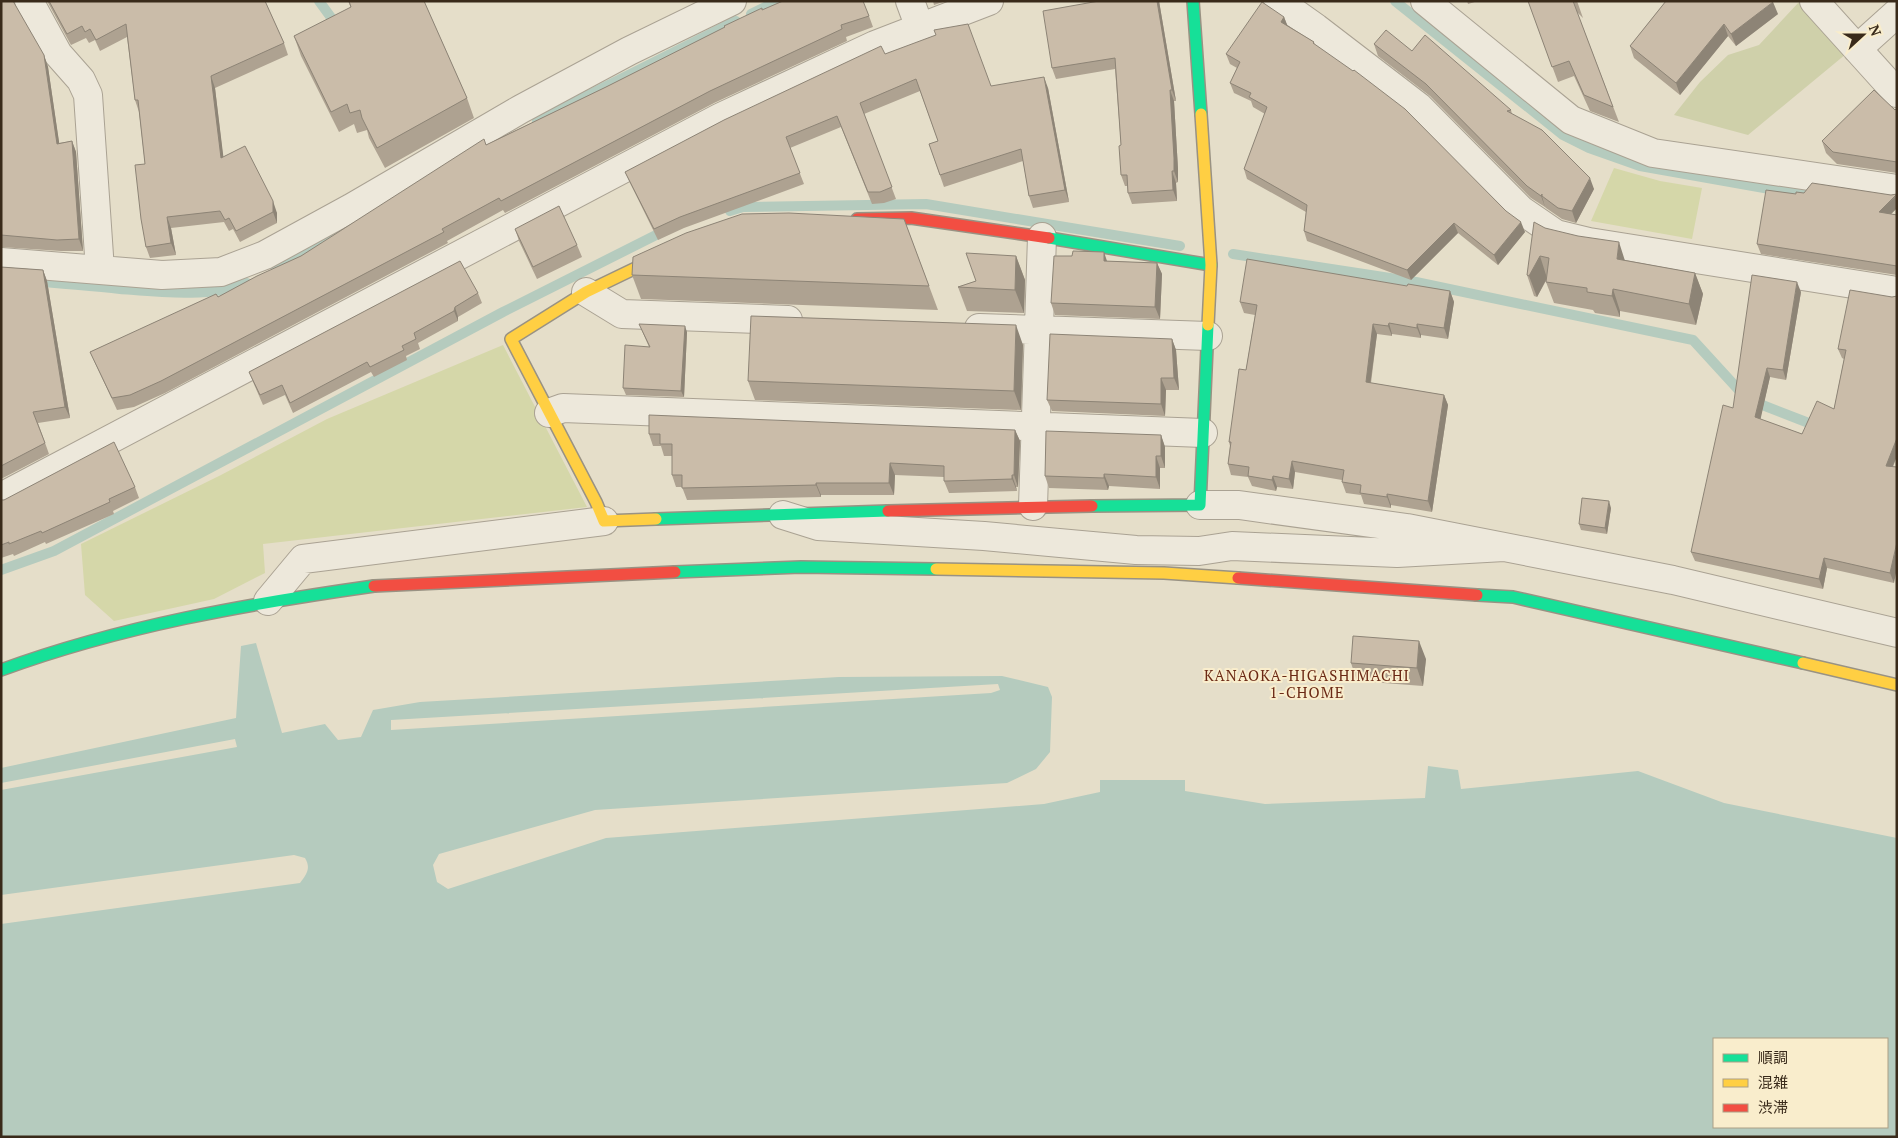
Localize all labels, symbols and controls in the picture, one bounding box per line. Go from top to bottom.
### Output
north arrow [1838,10,1888,60]
text: N [1865,22,1887,39]
district label: KANAOKA-HIGASHIMACHI 1-CHOME [1204,665,1410,702]
legend [1713,1038,1888,1128]
text: 順調 [1758,1047,1788,1067]
text: 混雑 [1758,1072,1788,1092]
text: 渋滞 [1758,1097,1788,1117]

